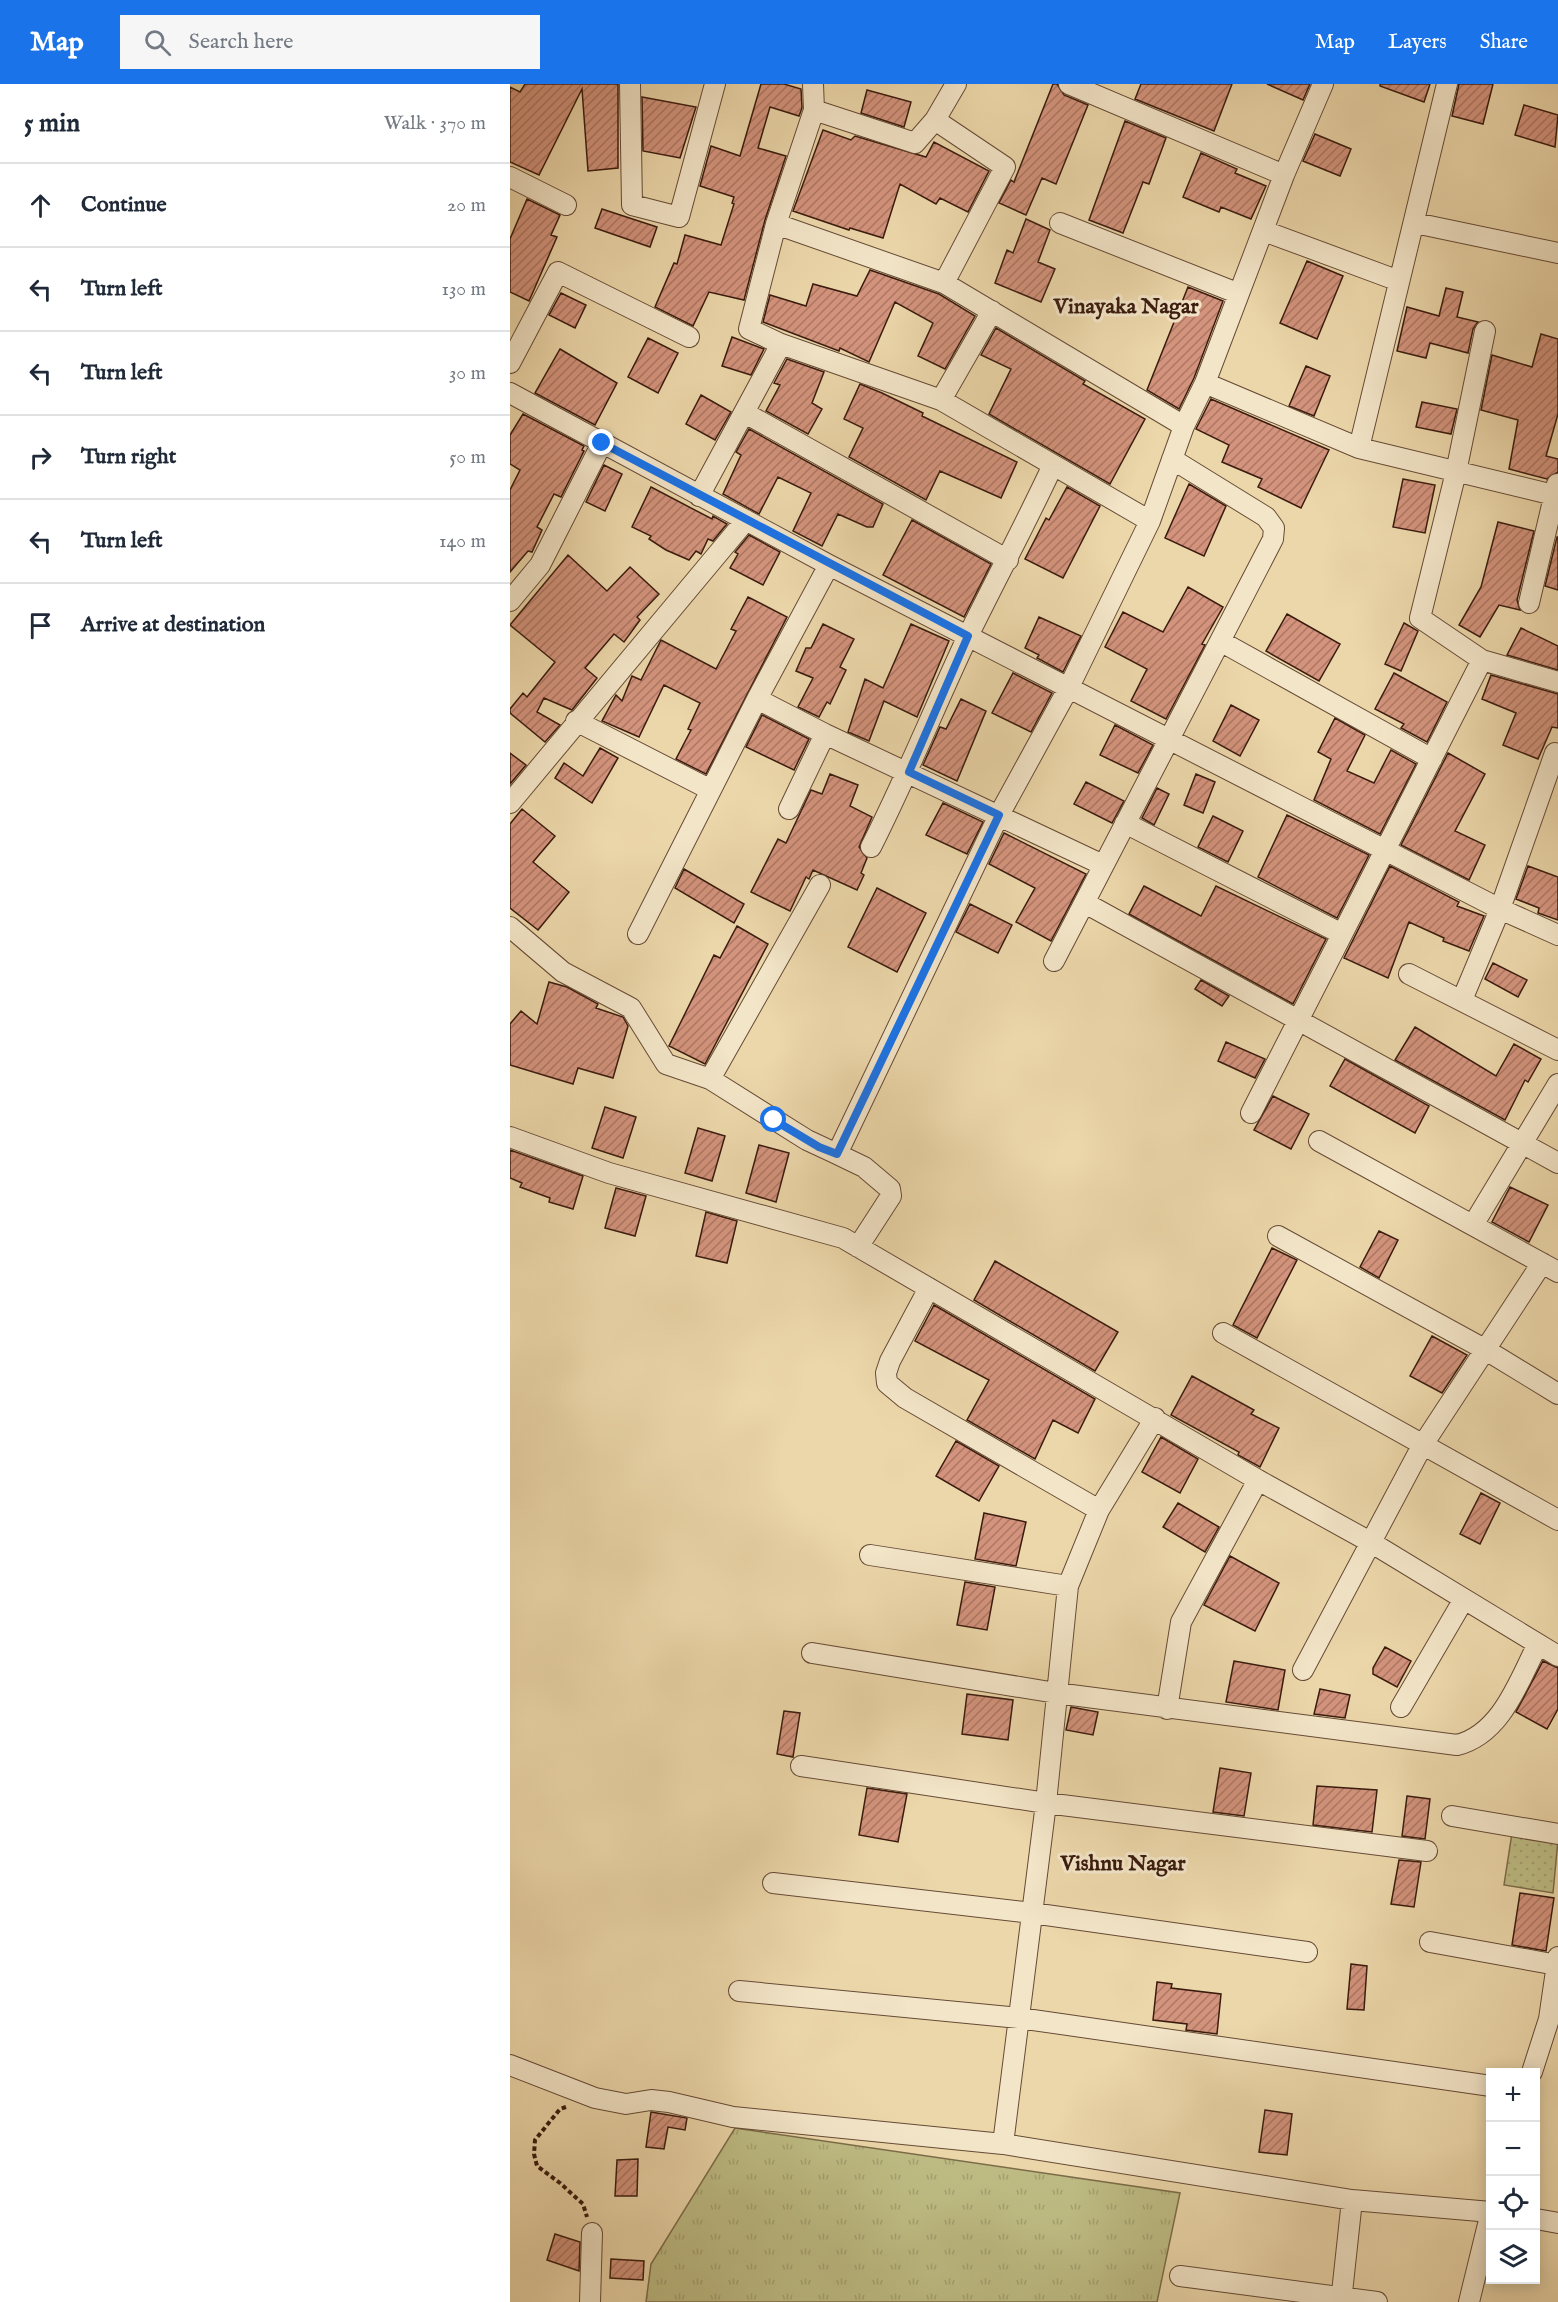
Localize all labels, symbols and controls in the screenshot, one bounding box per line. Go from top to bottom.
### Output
search box [120,15,540,69]
text: Map [30,25,84,60]
icon: search [141,26,174,59]
text: Search here [189,28,293,56]
text: Map [1315,29,1355,56]
text: Layers [1388,29,1447,56]
text: Share [1480,29,1528,56]
text: 5 min [24,107,80,140]
text: Walk · 370 m [384,111,486,136]
icon: ahead [24,189,57,222]
text: Continue [81,191,167,219]
text: 20 m [447,193,486,218]
icon: left [24,273,57,306]
text: Turn left [81,275,163,303]
text: 130 m [441,277,486,302]
district label: Vinayaka Nagar [1053,293,1199,321]
icon: left [24,357,57,390]
text: Turn left [81,359,163,387]
text: 30 m [449,361,486,386]
route end [588,429,614,455]
icon: right [24,441,57,474]
text: Turn right [81,443,176,471]
text: 50 m [449,445,486,470]
icon: left [24,525,57,558]
text: Turn left [81,527,163,555]
text: 140 m [439,529,486,554]
icon: arrive [24,609,57,642]
text: Arrive at destination [81,611,265,639]
route start [760,1106,786,1132]
district label: Vishnu Nagar [1060,1850,1186,1878]
map controls [1486,2068,1540,2284]
button: + [1486,2068,1540,2122]
button: − [1486,2122,1540,2176]
button: locate [1486,2176,1540,2230]
button: layers [1486,2230,1540,2284]

